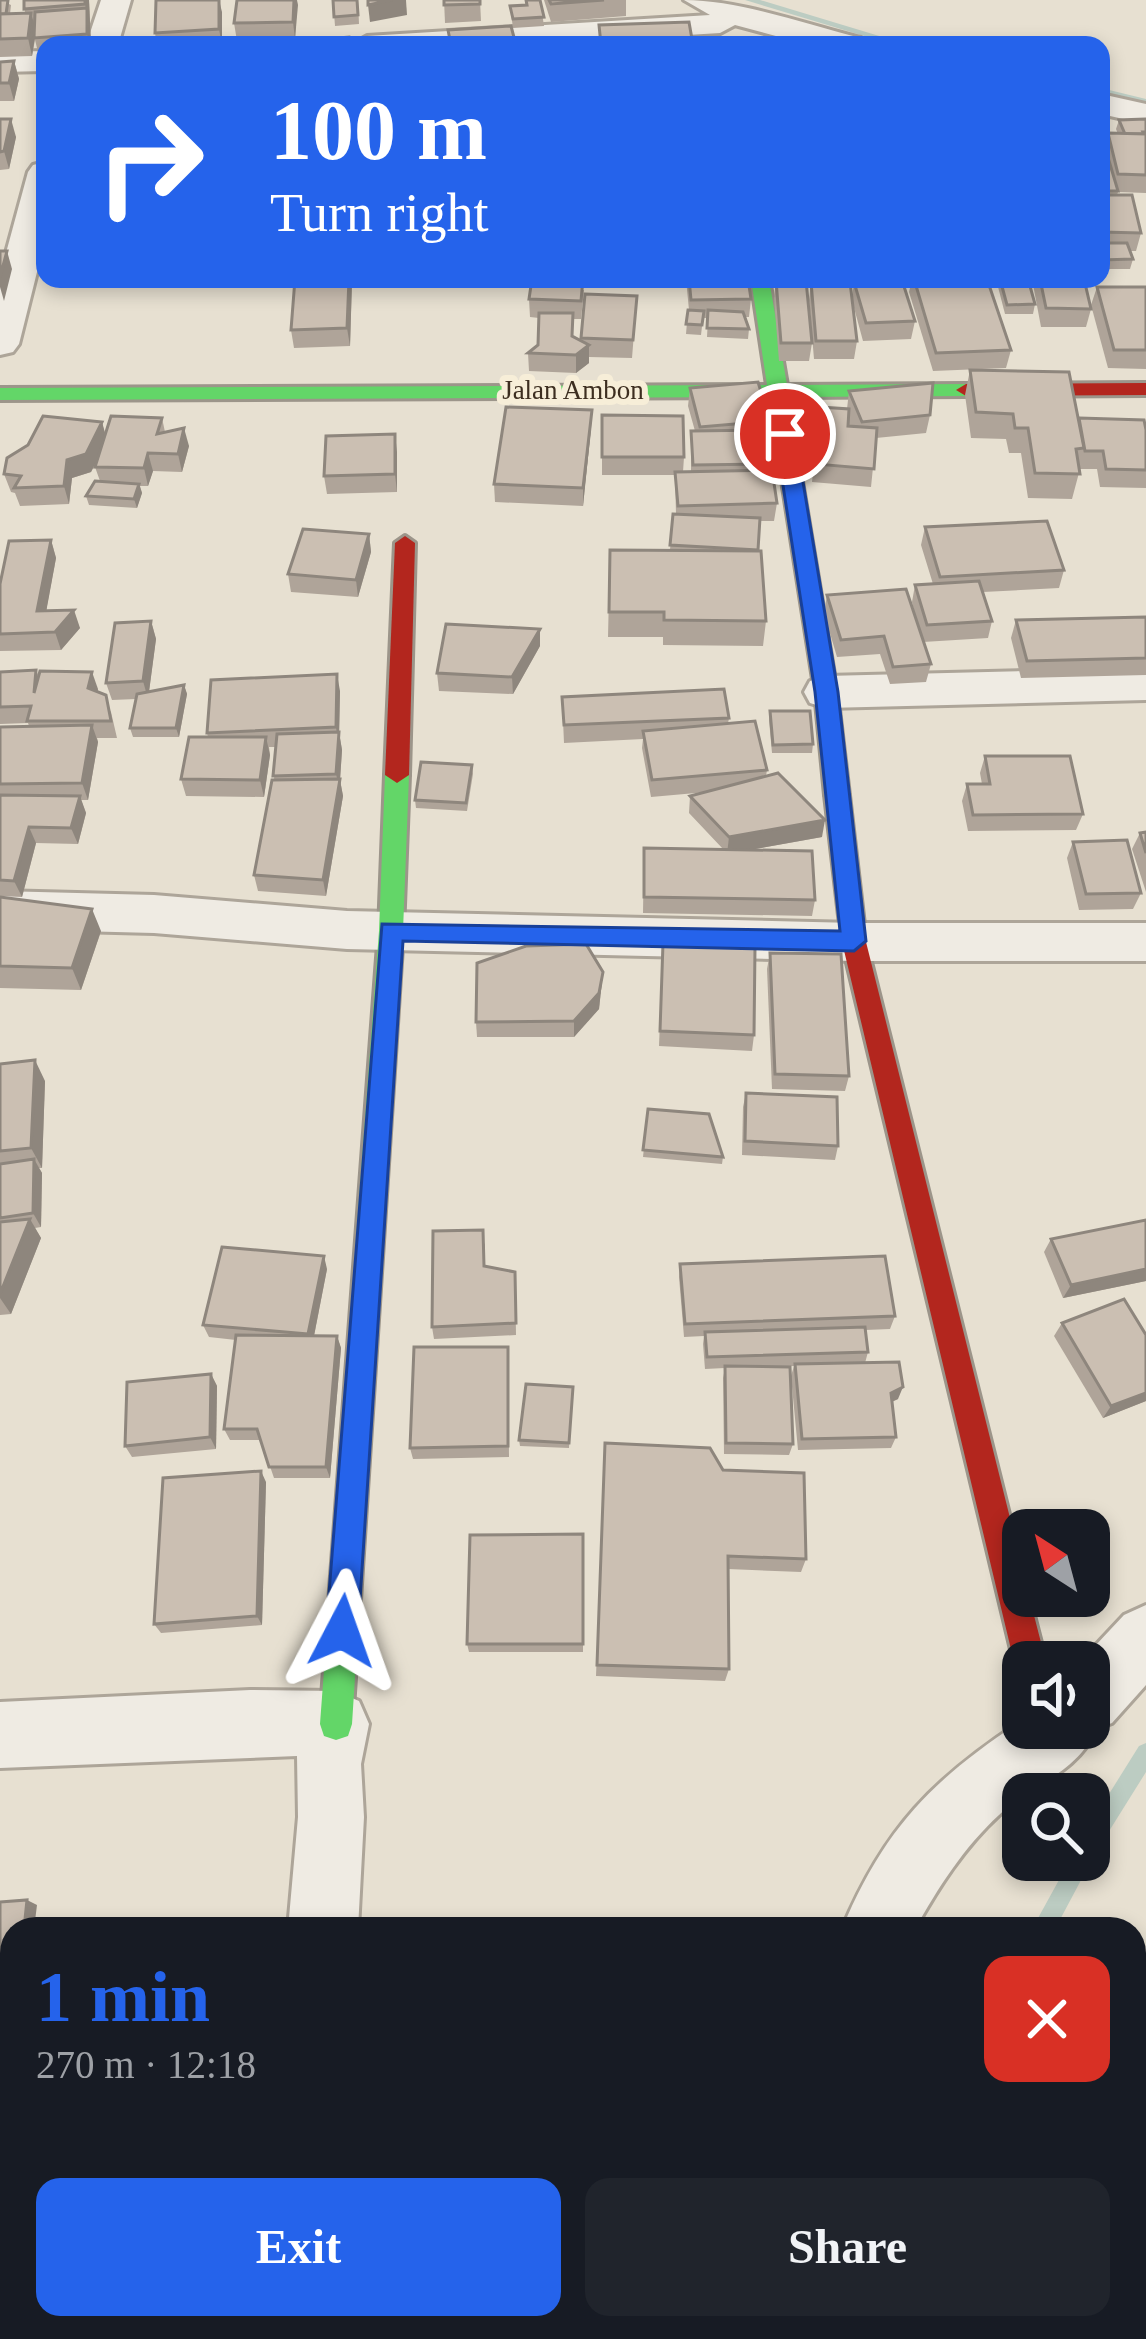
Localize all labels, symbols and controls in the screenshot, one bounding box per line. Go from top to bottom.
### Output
icon: right [72,84,228,240]
text: 100 m [270,84,487,177]
text: Turn right [270,183,489,243]
street label: Jalan Ambon [502,375,644,405]
pin [734,383,836,485]
icon: arrive [752,401,818,467]
north arrow [1002,1509,1110,1617]
map controls [1002,1509,1110,1881]
position arrow [279,1568,405,1694]
button: sound [1002,1641,1110,1749]
button: search [1002,1773,1110,1881]
button: close [984,1956,1110,2082]
text: 1 min [36,1957,210,2037]
text: 270 m · 12:18 [36,2043,256,2086]
button: Exit [36,2178,561,2316]
button: Share [585,2178,1110,2316]

